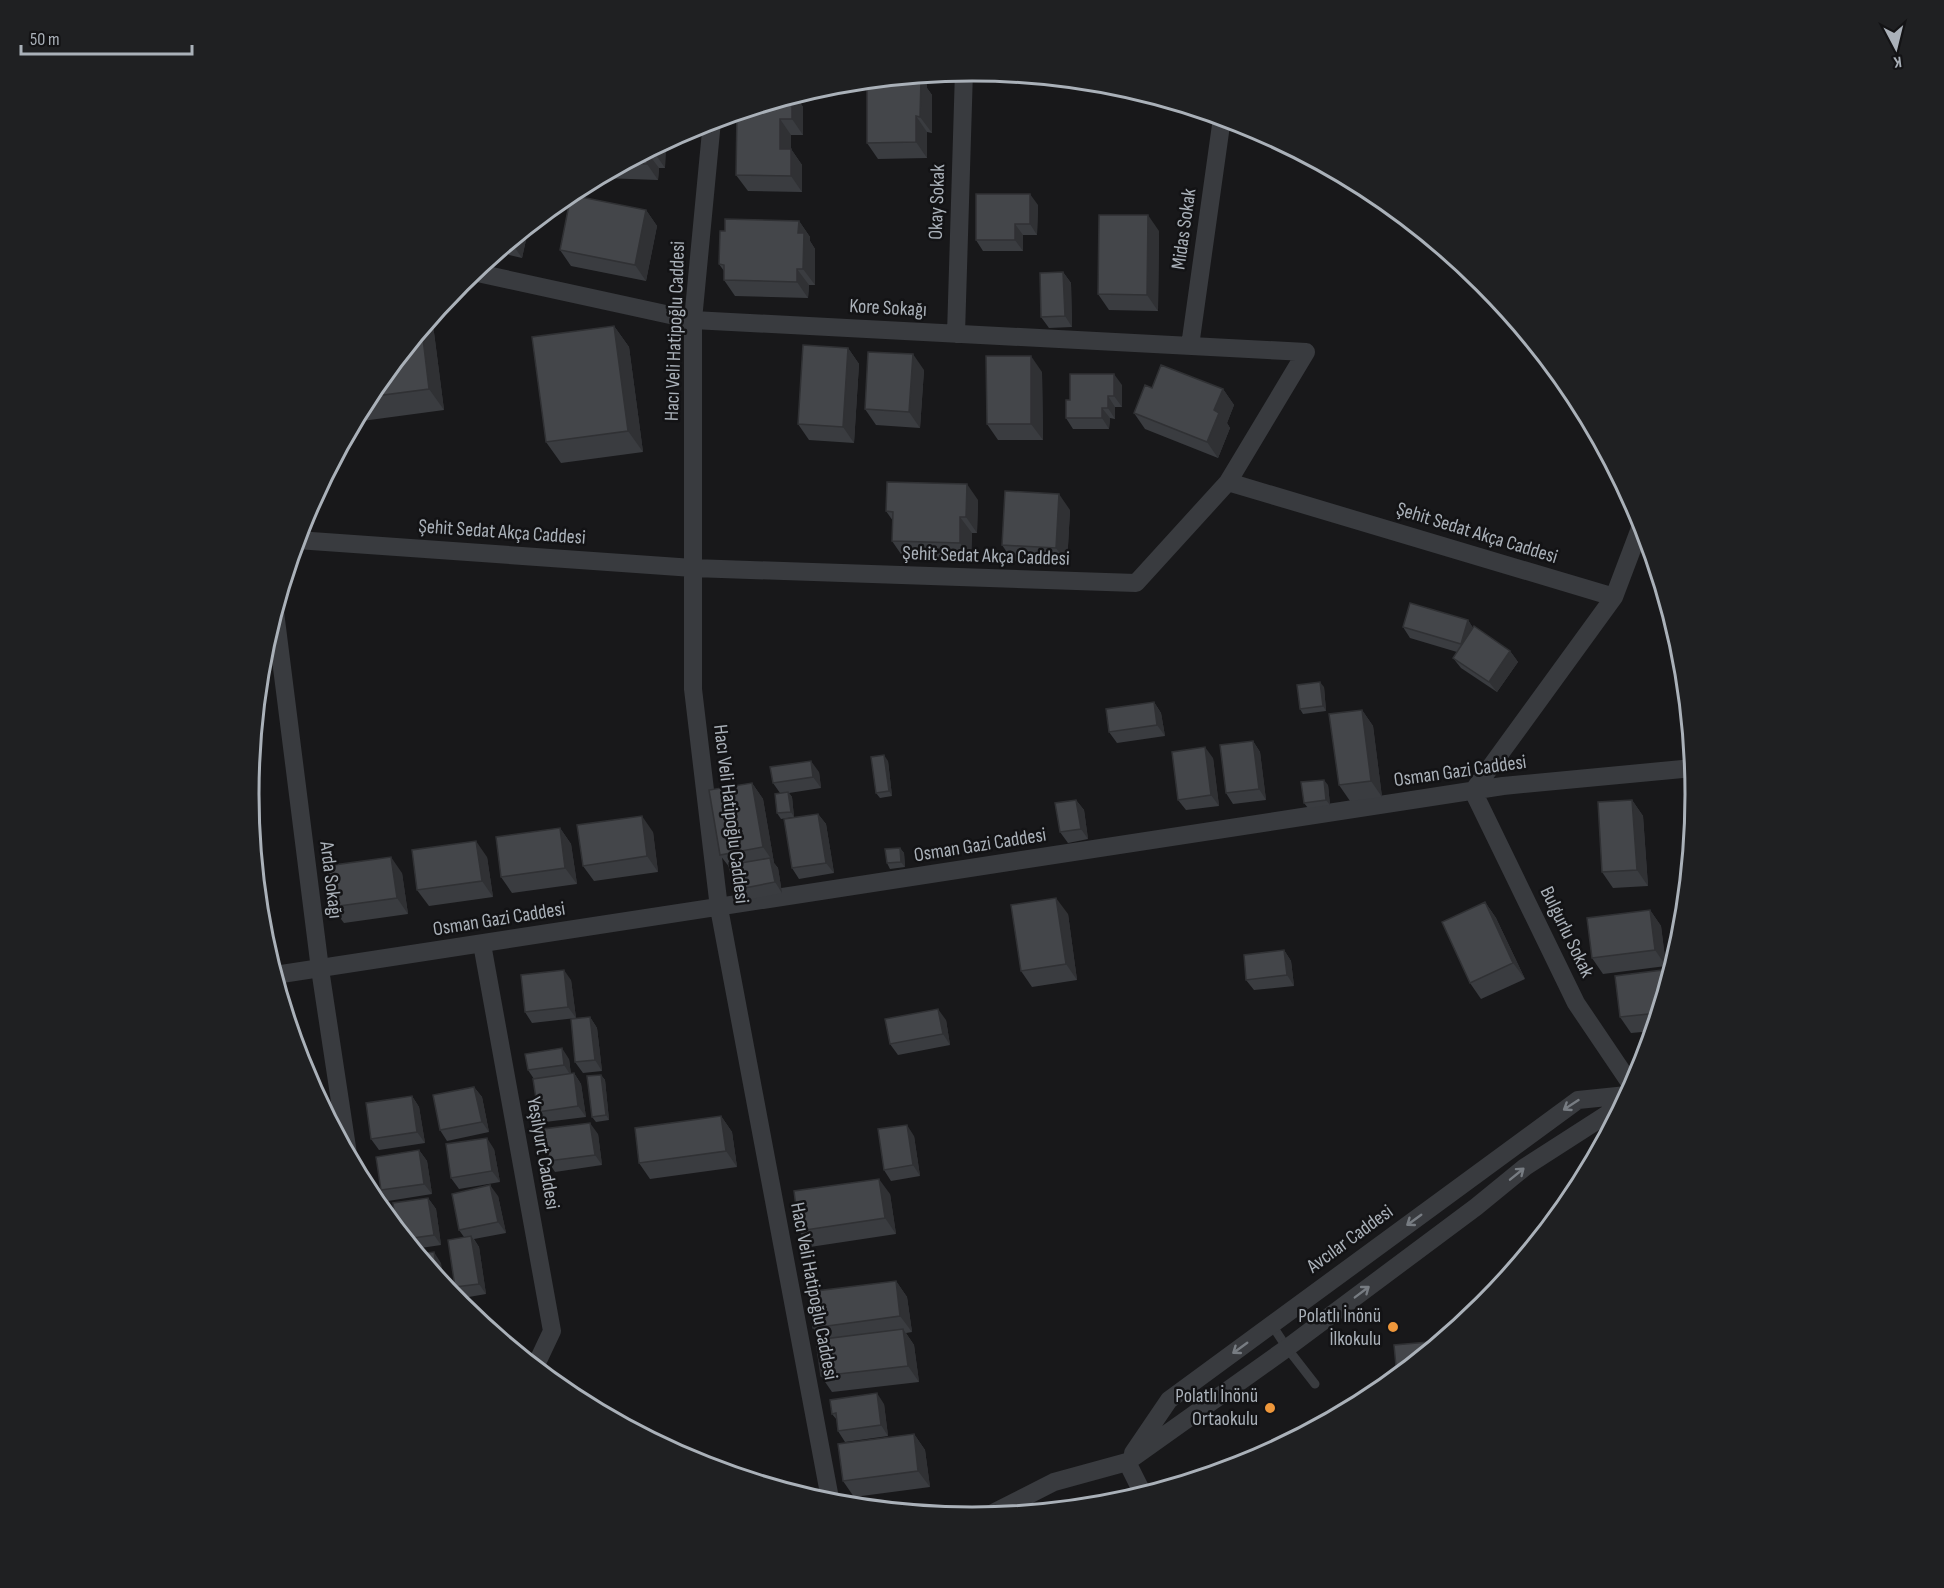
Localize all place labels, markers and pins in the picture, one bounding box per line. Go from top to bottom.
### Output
place label: Polatlı İnönü İlkokulu [1298,1304,1381,1351]
marker: Polatlı İnönü İlkokulu [1386,1320,1400,1334]
place label: Polatlı İnönü Ortaokulu [1175,1384,1258,1431]
marker: Polatlı İnönü Ortaokulu [1263,1401,1277,1415]

